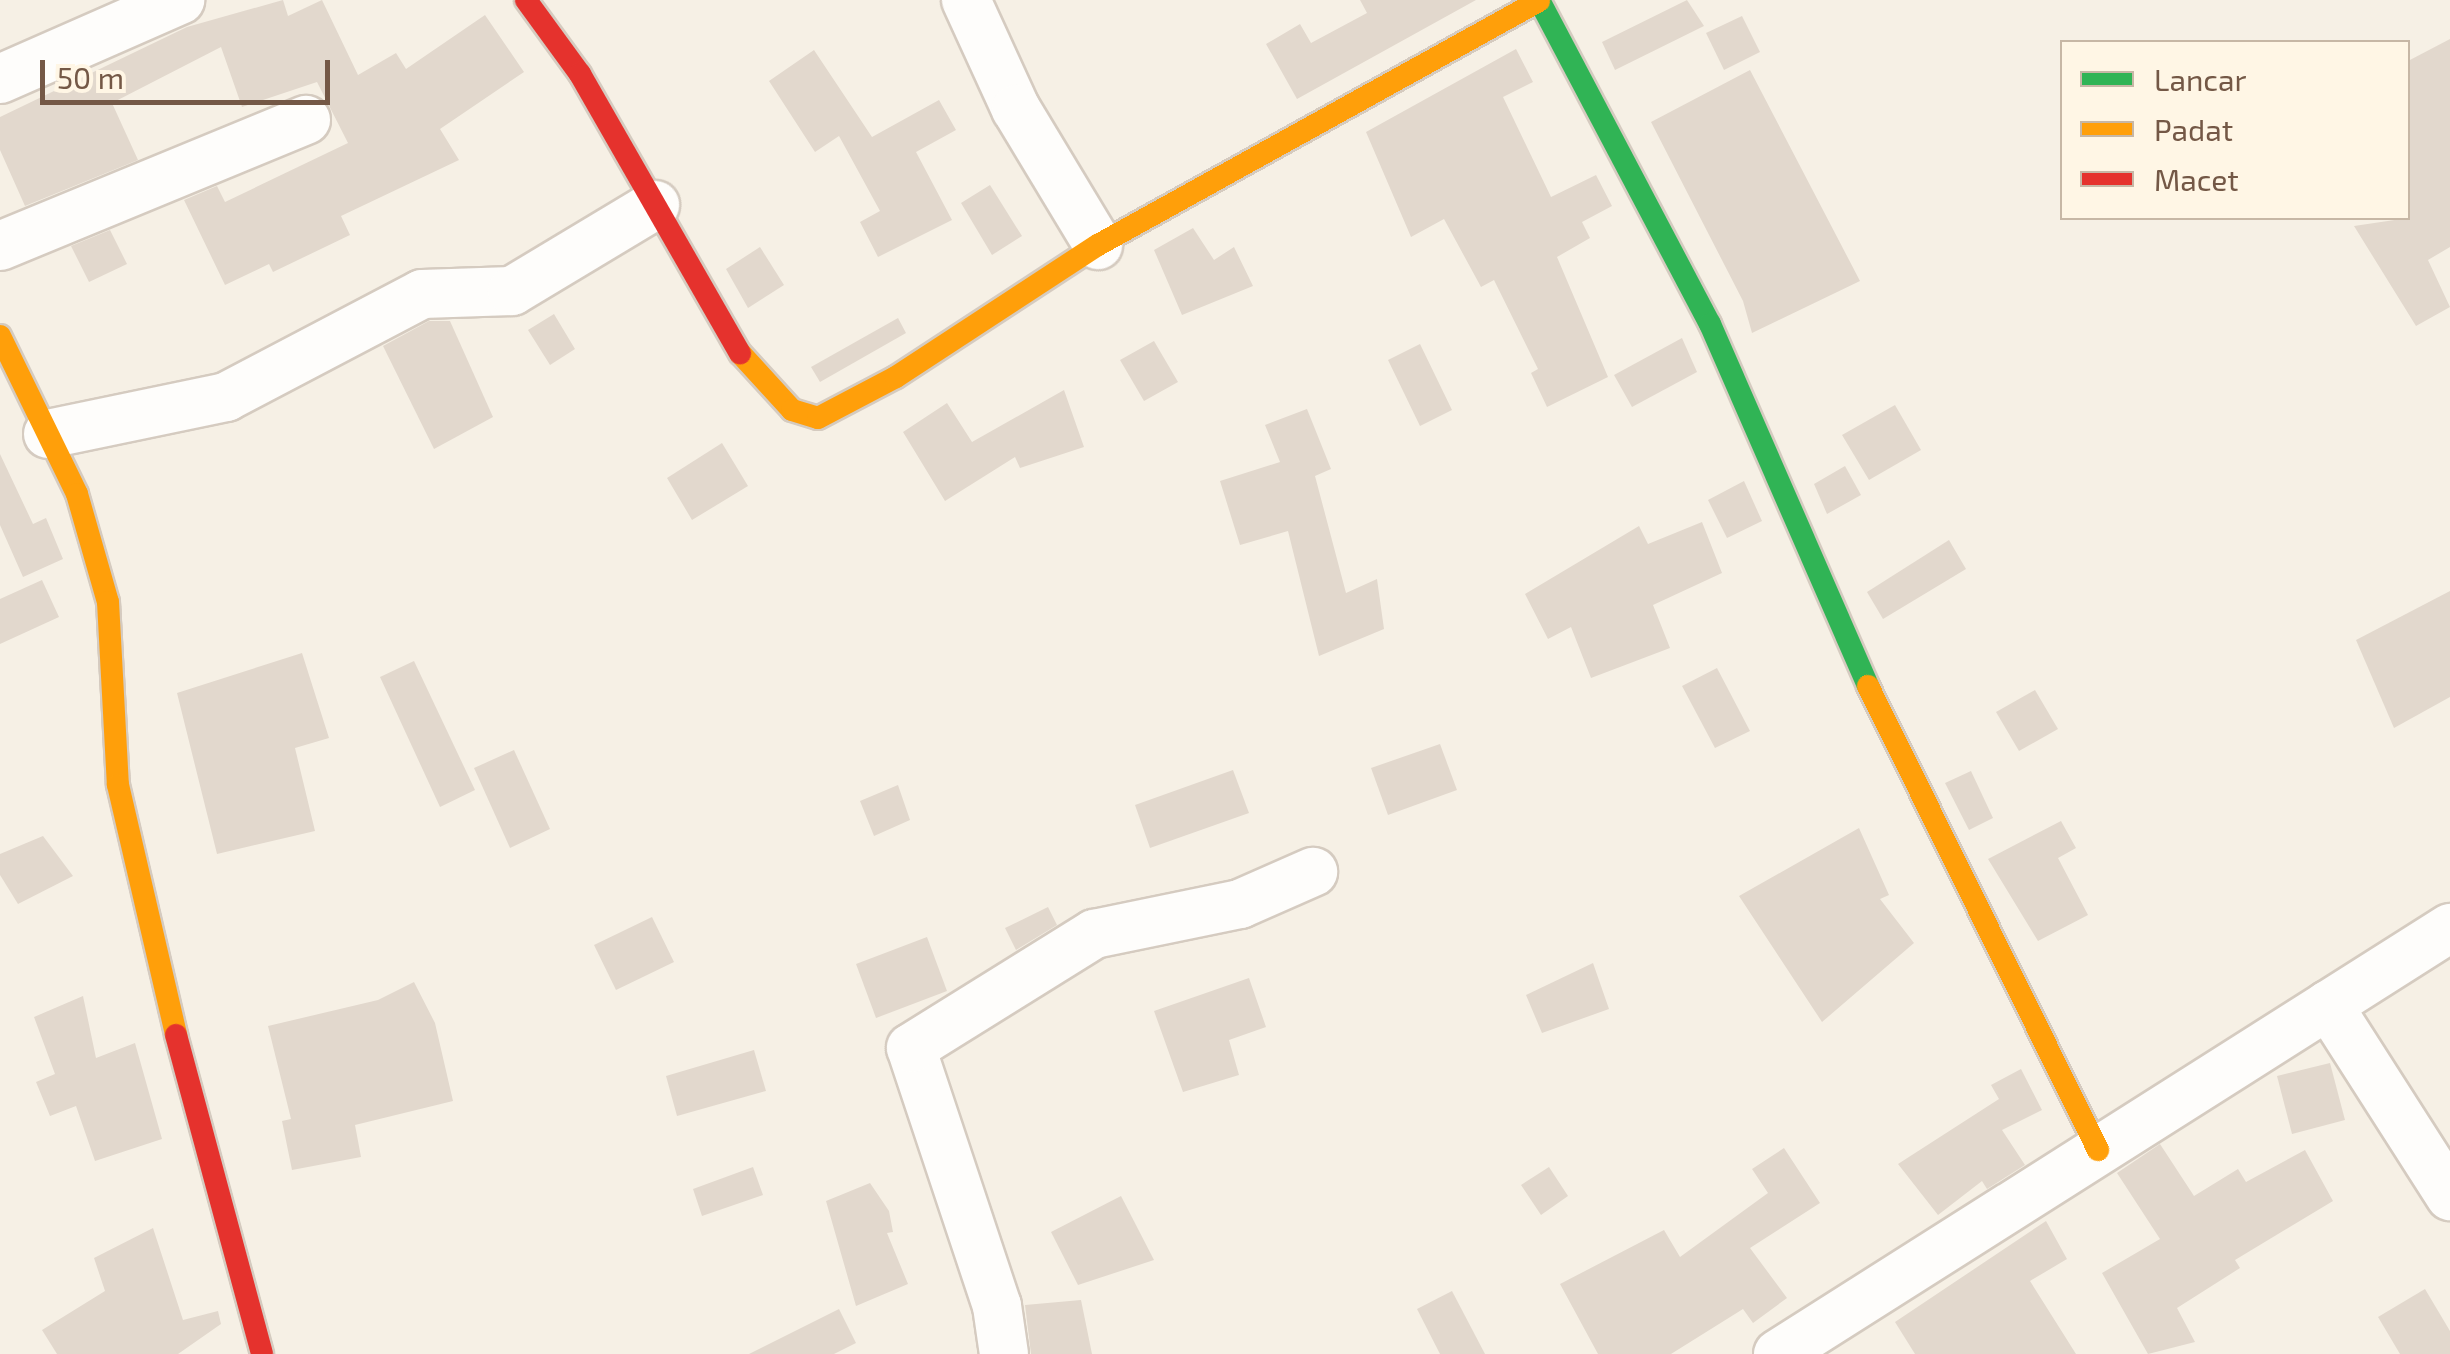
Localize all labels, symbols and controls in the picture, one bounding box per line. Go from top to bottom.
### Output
scale bar [45,40,335,102]
legend [2060,40,2410,220]
text: 50 m [57,59,124,95]
text: Lancar [2154,61,2247,97]
text: Padat [2154,111,2233,147]
text: Macet [2154,161,2239,197]

